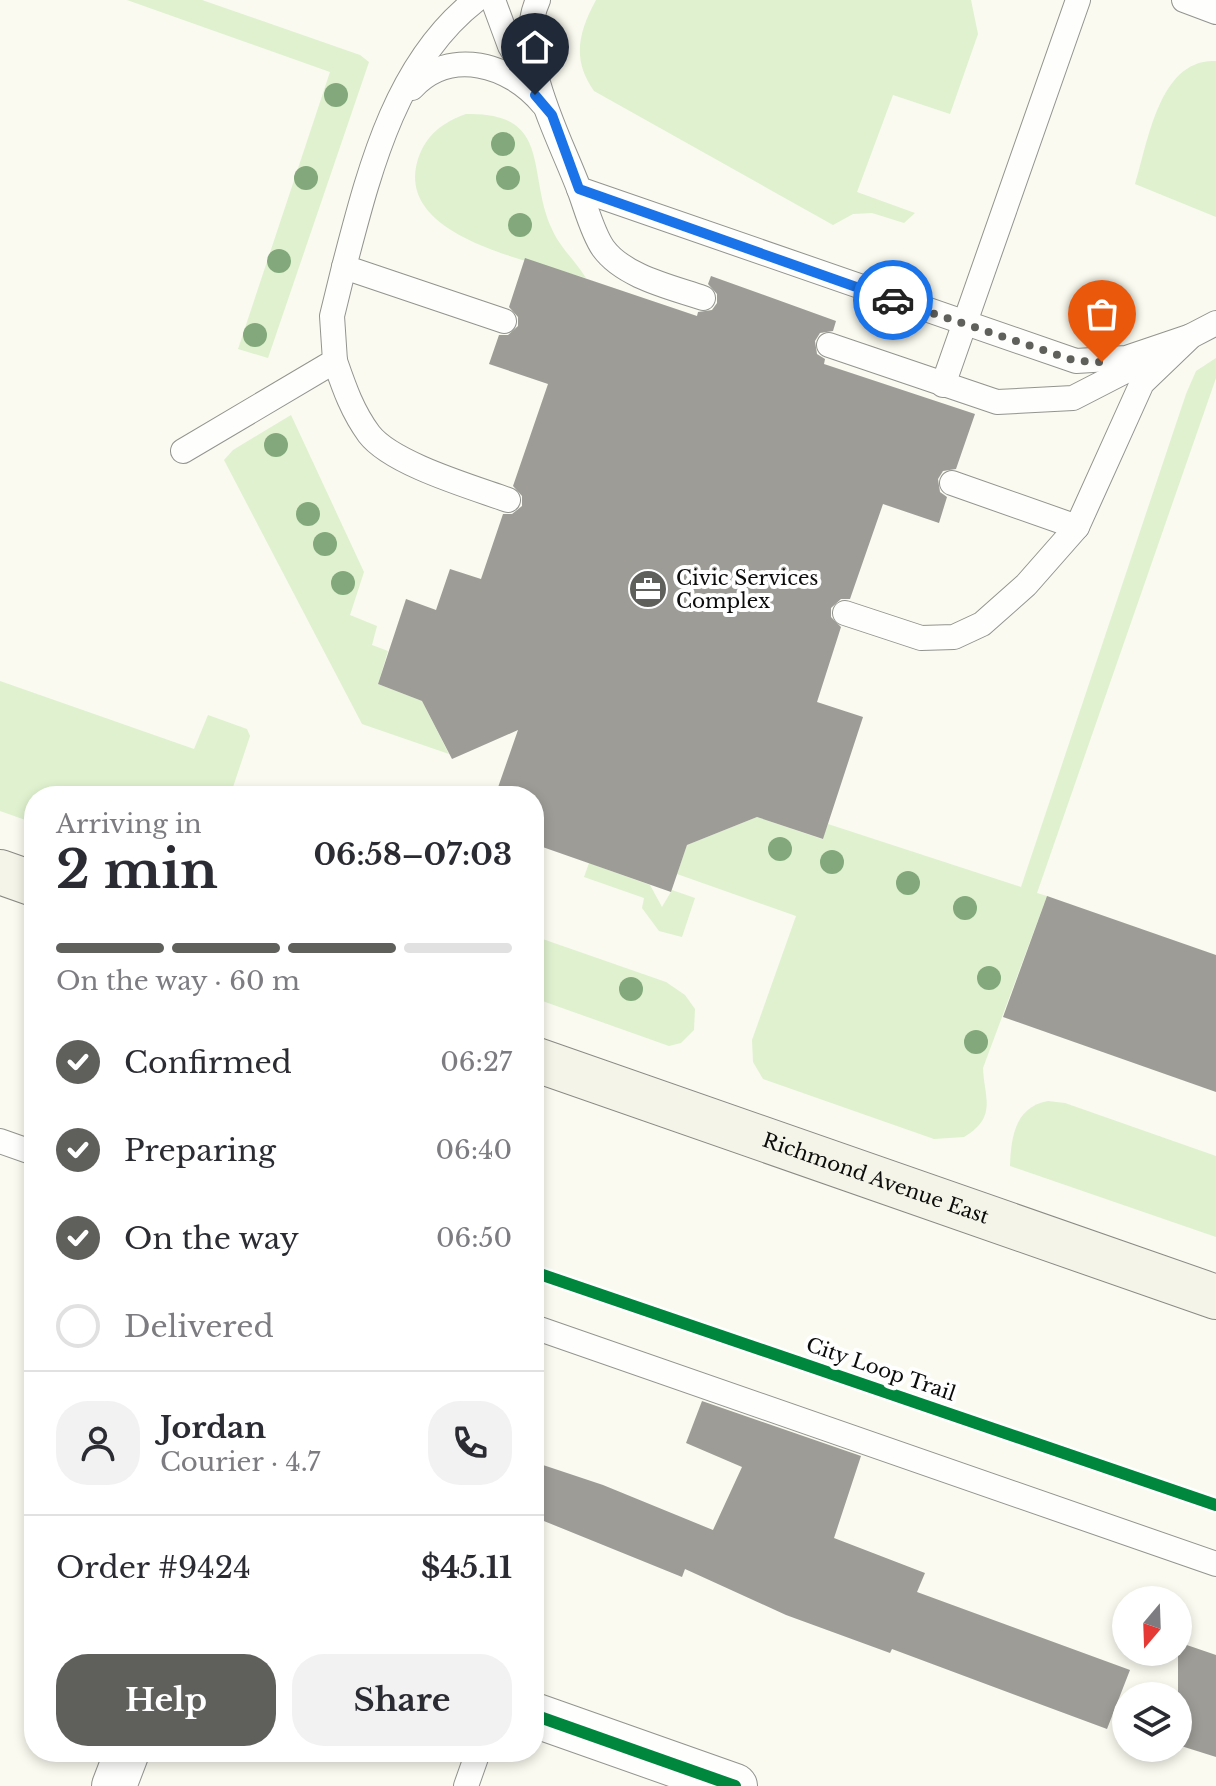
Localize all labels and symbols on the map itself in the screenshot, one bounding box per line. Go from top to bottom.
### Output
pin [501,13,569,95]
courier [853,260,933,340]
pin [1068,280,1136,362]
place label: Civic Services Complex [676,566,818,613]
office icon: Civic Services Complex [627,568,669,610]
street label: Richmond Avenue East [759,1128,993,1229]
street label: City Loop Trail [803,1332,959,1406]
north arrow [1112,1586,1192,1666]

